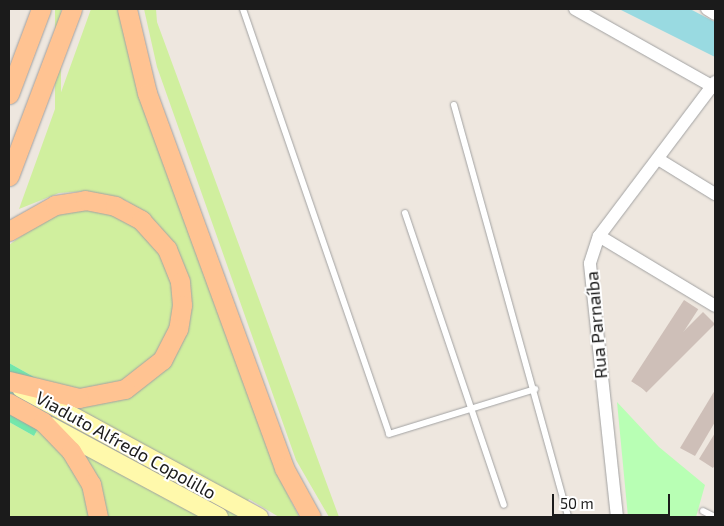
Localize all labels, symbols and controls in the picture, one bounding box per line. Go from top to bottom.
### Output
street label: Rua Parnaíba [581,270,611,380]
street label: Viaduto Alfredo Copolillo [32,386,220,504]
scale bar [554,484,672,516]
text: 50 m [560,494,594,512]

